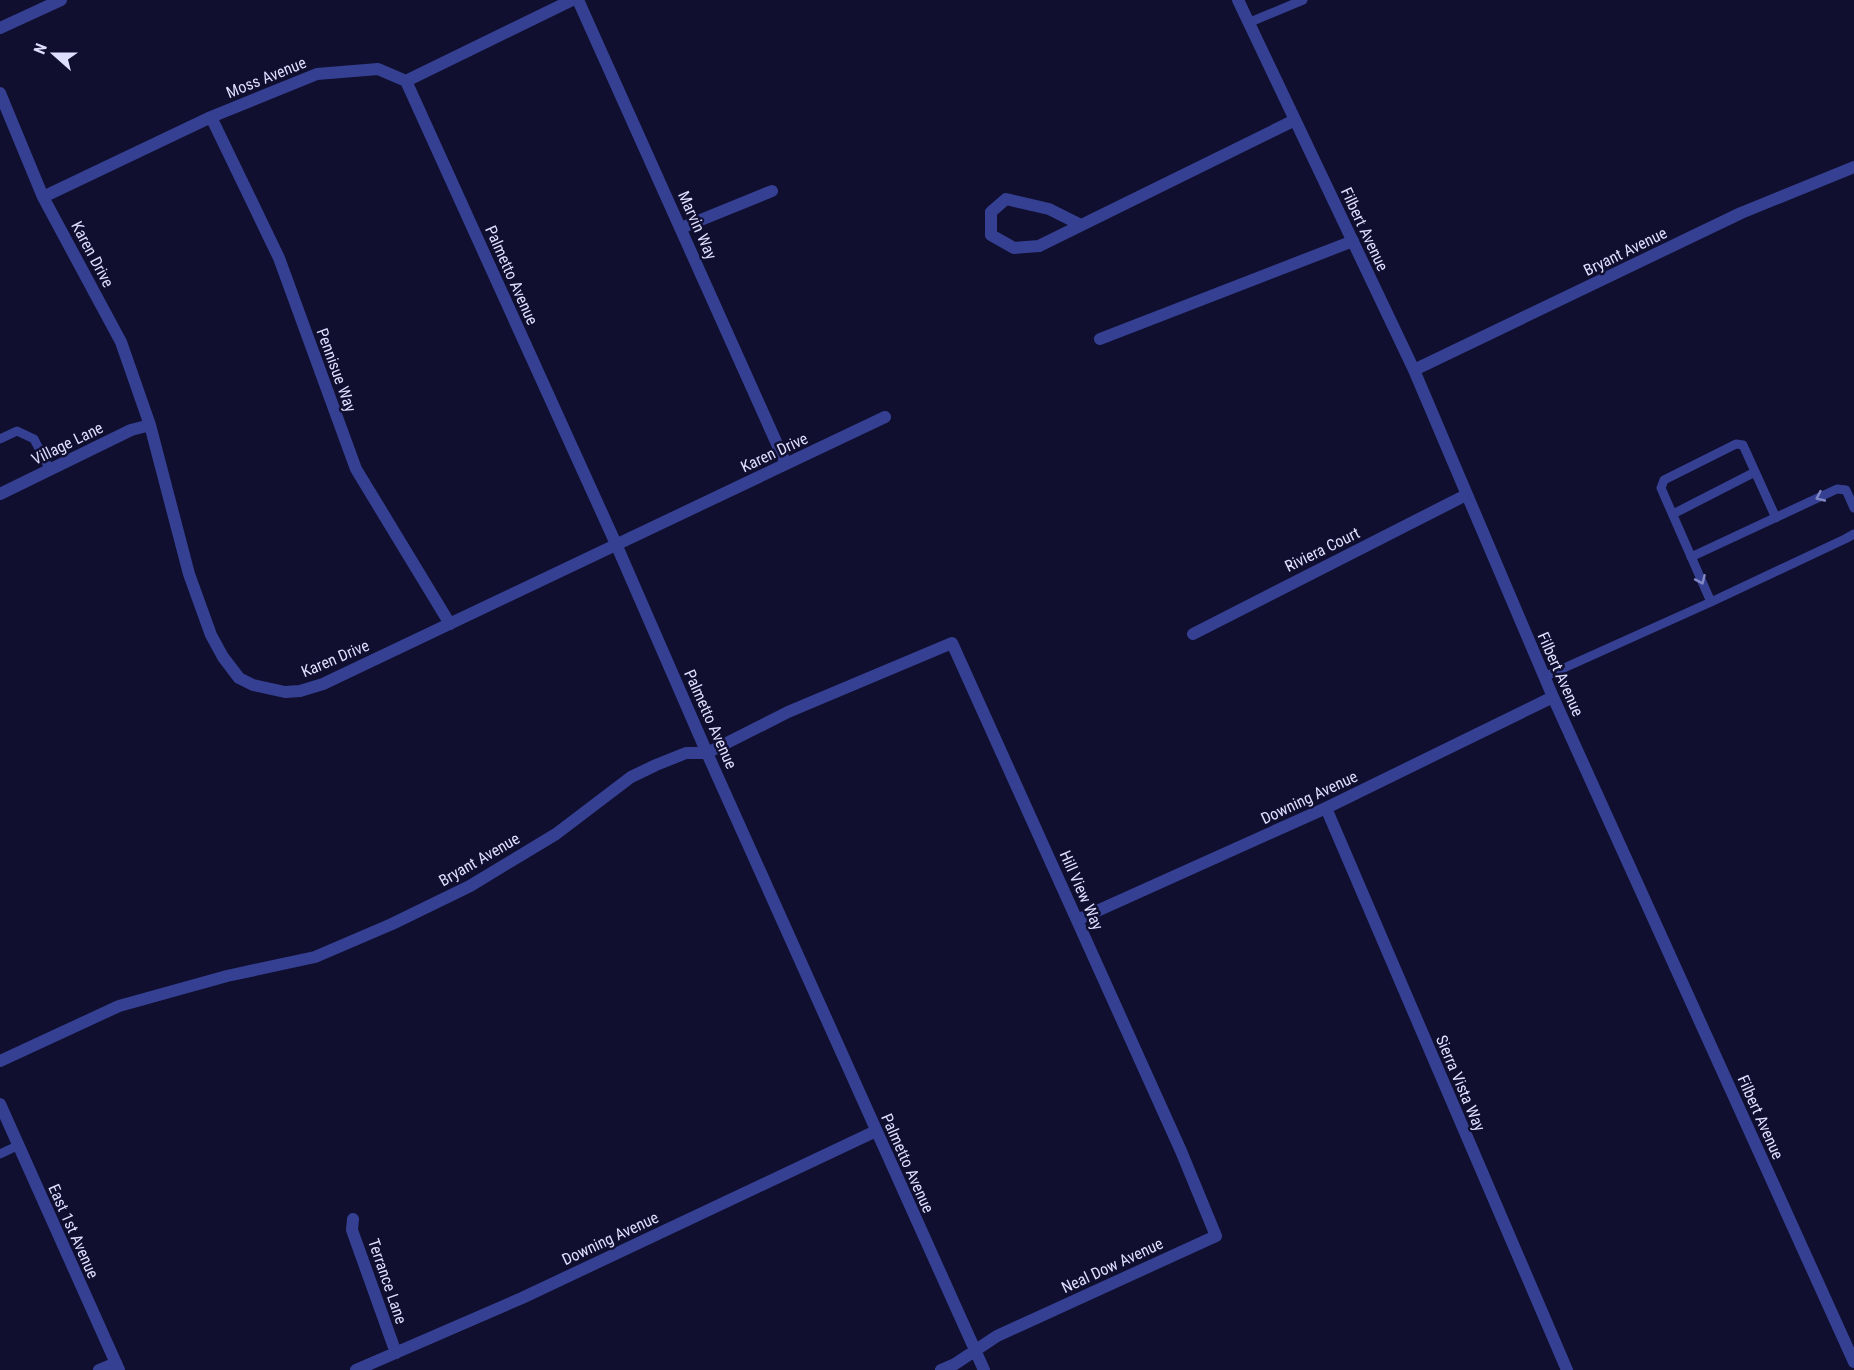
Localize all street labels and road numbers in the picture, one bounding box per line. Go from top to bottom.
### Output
street label: Moss Avenue [223,53,309,102]
street label: Filbert Avenue [1337,184,1392,274]
street label: Marvin Way [674,188,721,263]
street label: Karen Drive [67,218,118,290]
street label: Palmetto Avenue [481,223,542,328]
street label: Bryant Avenue [1581,223,1670,280]
street label: Pennisue Way [313,326,361,415]
street label: Village Lane [28,418,106,469]
street label: Karen Drive [738,429,811,476]
street label: Riviera Court [1282,523,1363,576]
street label: Filbert Avenue [1534,629,1588,719]
street label: Karen Drive [298,636,372,681]
street label: Palmetto Avenue [680,667,741,772]
street label: Downing Avenue [1258,767,1361,828]
street label: Bryant Avenue [435,829,523,890]
street label: Hill View Way [1056,848,1108,933]
street label: Sierra Vista Way [1432,1032,1489,1134]
street label: Filbert Avenue [1734,1072,1788,1162]
street label: Palmetto Avenue [877,1111,938,1216]
street label: East 1st Avenue [44,1181,103,1281]
street label: Downing Avenue [559,1208,662,1269]
street label: Neal Dow Avenue [1058,1234,1166,1297]
street label: Terrance Lane [364,1236,411,1326]

